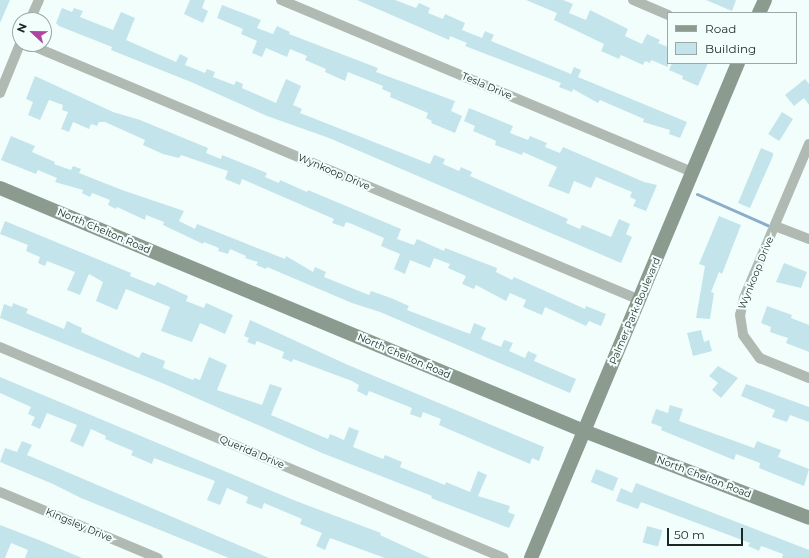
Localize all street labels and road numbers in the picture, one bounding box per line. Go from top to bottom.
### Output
street label: Tesla Drive [460,70,514,102]
street label: Wynkoop Drive [296,151,372,193]
street label: North Chelton Road [56,206,152,256]
street label: Wynkoop Drive [736,235,776,311]
street label: Palmer Park Boulevard [607,256,663,366]
street label: North Chelton Road [356,331,452,381]
street label: Querida Drive [218,433,286,471]
street label: North Chelton Road [655,453,753,501]
street label: Kingsley Drive [44,506,114,544]

